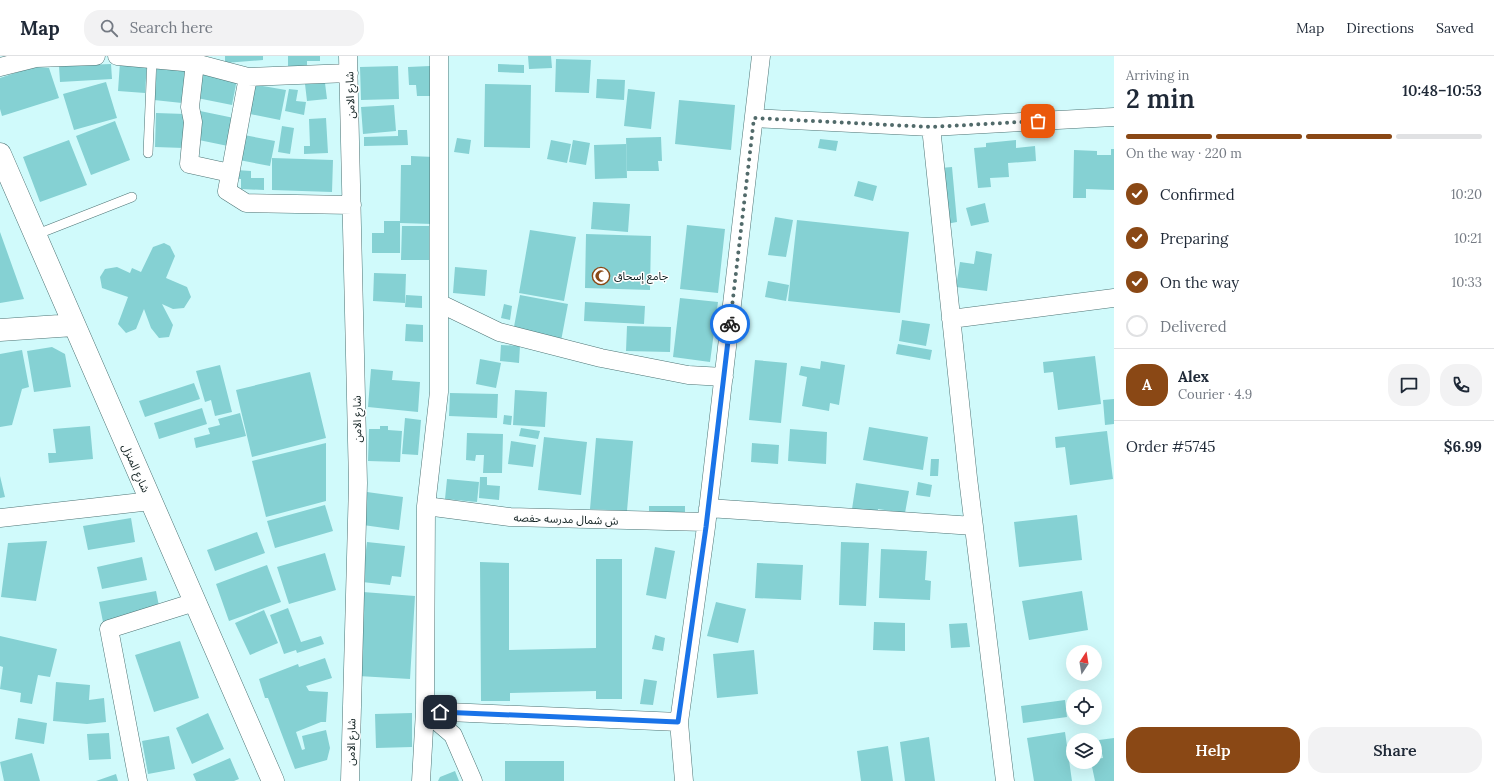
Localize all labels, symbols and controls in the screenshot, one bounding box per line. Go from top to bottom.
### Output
search box [84,10,364,46]
text: Map [20,16,60,40]
icon: search [98,17,120,39]
text: Search here [130,18,213,37]
text: Map [1296,19,1324,37]
text: Directions [1346,19,1414,37]
text: Saved [1436,19,1474,37]
text: Arriving in [1126,67,1189,84]
street label: شارع الامن [342,71,359,119]
text: 10:48–10:53 [1402,81,1482,100]
text: 2 min [1126,82,1195,115]
pin [1021,104,1055,138]
icon: bag [1027,110,1049,132]
text: On the way · 220 m [1126,145,1242,162]
icon: check [1126,183,1148,205]
text: Confirmed [1160,185,1235,204]
text: 10:20 [1451,186,1482,203]
icon: check [1126,227,1148,249]
text: Preparing [1160,229,1228,248]
text: 10:21 [1454,230,1482,247]
mosque icon: جامع إسحاق [591,266,611,286]
place label: جامع إسحاق [614,269,669,284]
icon: check [1126,271,1148,293]
text: On the way [1160,273,1239,292]
text: 10:33 [1451,274,1482,291]
courier [710,304,750,344]
icon: bike [719,313,741,335]
text: Delivered [1160,317,1227,336]
button: chat [1388,364,1430,406]
button: phone [1440,364,1482,406]
text: Alex [1178,367,1209,386]
text: A [1142,375,1152,394]
text: Courier · 4.9 [1178,386,1252,403]
street label: شارع الامن [350,395,365,443]
text: Order #5745 [1126,437,1215,456]
text: $6.99 [1444,437,1482,456]
street label: شارع المنزل [118,441,153,495]
street label: ش شمال مدرسه حفصه [513,510,619,528]
north arrow [1066,645,1102,681]
map controls [1066,645,1102,769]
button: locate [1066,689,1102,725]
pin [423,695,457,729]
icon: home [429,701,451,723]
street label: شارع الامن [344,718,359,766]
button: Help [1126,727,1300,773]
button: Share [1308,727,1482,773]
button: layers [1066,733,1102,769]

